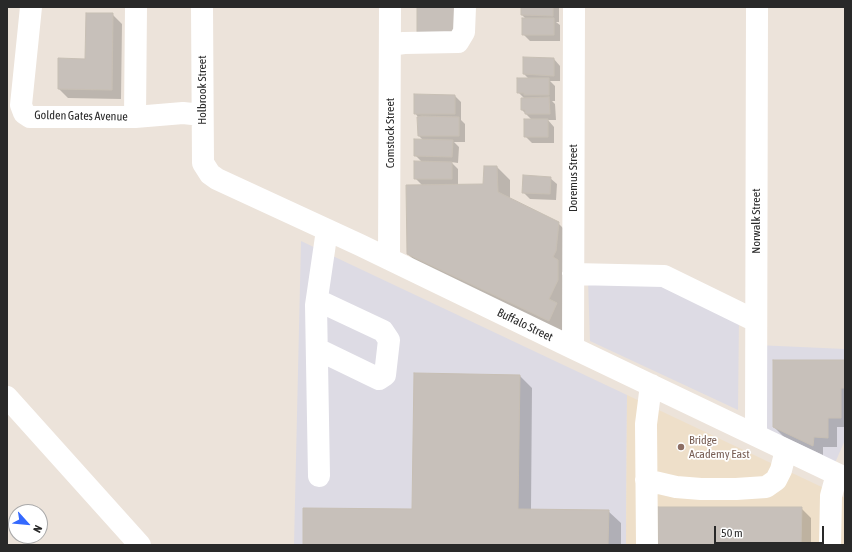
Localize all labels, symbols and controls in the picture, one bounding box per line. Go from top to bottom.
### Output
street label: Holbrook Street [195,55,209,125]
street label: Comstock Street [383,98,397,168]
street label: Golden Gates Avenue [34,108,128,124]
street label: Doremus Street [566,144,580,212]
street label: Norwalk Street [749,188,763,254]
street label: Buffalo Street [495,305,555,345]
place label: Bridge Academy East [689,433,750,461]
marker: Bridge Academy East [676,442,686,452]
north arrow [8,504,48,544]
scale bar [716,518,826,544]
text: N [31,523,45,535]
text: 50 m [721,526,743,540]

